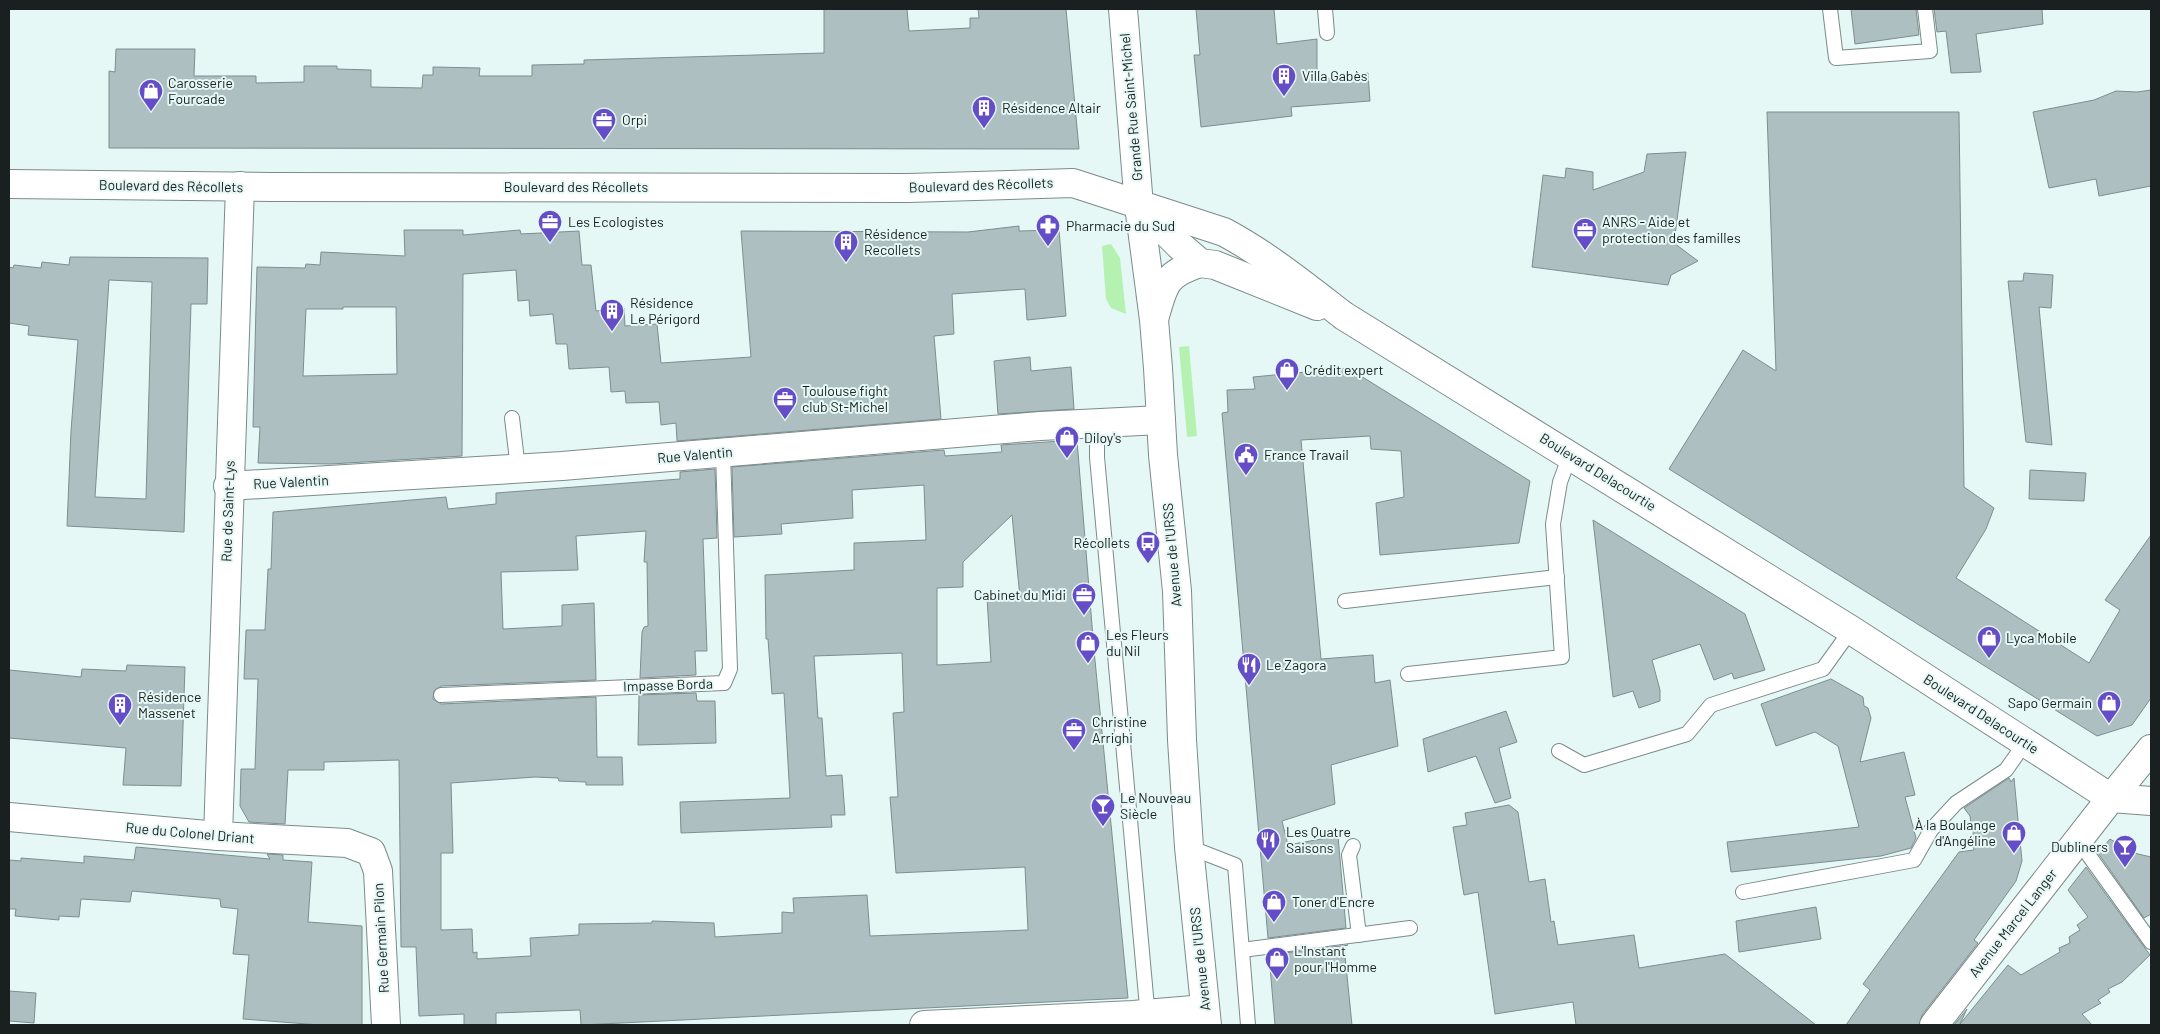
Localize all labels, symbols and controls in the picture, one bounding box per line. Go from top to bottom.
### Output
street label: Grande Rue Saint-Michel [1116,32,1145,182]
building icon: Villa Gabès [1271,63,1297,97]
place label: Villa Gabès [1302,67,1368,84]
place label: Carosserie Fourcade [168,74,233,107]
shop icon: Carosserie Fourcade [138,78,164,112]
building icon: Résidence Altair [971,95,997,129]
place label: Résidence Altair [1002,99,1101,116]
office icon: Orpi [591,107,617,141]
place label: Orpi [622,111,647,128]
street label: Boulevard des Récollets [908,173,1054,196]
street label: Boulevard des Récollets [99,176,244,195]
street label: Boulevard des Récollets [504,178,649,195]
office icon: Les Ecologistes [537,209,563,243]
place label: Les Ecologistes [568,213,664,230]
pharmacy icon: Pharmacie du Sud [1035,213,1061,247]
place label: ANRS - Aide et protection des familles [1602,213,1741,246]
place label: Pharmacie du Sud [1066,217,1175,234]
office icon: ANRS - Aide et protection des familles [1572,217,1598,251]
place label: Résidence Recollets [864,225,927,258]
building icon: Résidence Recollets [833,229,859,263]
place label: Résidence Le Périgord [630,294,700,327]
building icon: Résidence Le Périgord [599,298,625,332]
shop icon: Crédit expert [1274,357,1300,391]
place label: Crédit expert [1304,361,1384,378]
place label: Toulouse fight club St-Michel [802,382,888,415]
office icon: Toulouse fight club St-Michel [772,386,798,420]
shop icon: Diloy's [1054,425,1080,459]
place label: Diloy's [1084,429,1122,446]
street label: Boulevard Delacourtie [1537,429,1660,514]
public building icon: France Travail [1233,442,1259,476]
street label: Rue Valentin [657,443,733,466]
place label: France Travail [1264,446,1349,463]
street label: Rue de Saint-Lys [217,460,238,562]
street label: Rue Valentin [253,471,329,492]
street label: Avenue de l'URSS [1158,502,1185,608]
bus stop icon: Récollets [1135,530,1161,564]
place label: Récollets [1074,534,1130,551]
office icon: Cabinet du Midi [1071,582,1097,616]
place label: Cabinet du Midi [974,586,1066,603]
shop icon: Lyca Mobile [1976,625,2002,659]
place label: Les Fleurs du Nil [1106,626,1169,659]
place label: Lyca Mobile [2006,629,2077,646]
shop icon: Les Fleurs du Nil [1075,630,1101,664]
restaurant icon: Le Zagora [1236,652,1262,686]
place label: Le Zagora [1266,656,1326,673]
street label: Boulevard Delacourtie [1921,670,2042,757]
street label: Impasse Borda [623,674,713,695]
place label: Résidence Massenet [138,688,201,721]
shop icon: Sapo Germain [2096,690,2122,724]
building icon: Résidence Massenet [107,692,133,726]
place label: Sapo Germain [2008,694,2092,711]
place label: Christine Arrighi [1092,713,1147,746]
office icon: Christine Arrighi [1061,717,1087,751]
place label: Le Nouveau Siècle [1120,789,1191,822]
bar icon: Le Nouveau Siècle [1090,793,1116,827]
place label: À la Boulange d'Angéline [1915,816,1996,849]
street label: Rue du Colonel Driant [125,818,255,847]
shop icon: À la Boulange d'Angéline [2001,820,2027,854]
place label: Les Quatre Saisons [1286,823,1351,856]
restaurant icon: Les Quatre Saisons [1255,827,1281,861]
bar icon: Dubliners [2112,834,2138,868]
place label: Dubliners [2051,838,2108,855]
street label: Avenue Marcel Langer [1965,865,2060,980]
street label: Rue Germain Pilon [369,882,392,994]
shop icon: Toner d'Encre [1261,889,1287,923]
place label: Toner d'Encre [1292,893,1375,910]
street label: Avenue de l'URSS [1186,906,1213,1012]
place label: L'Instant pour l'Homme [1294,942,1377,975]
shop icon: L'Instant pour l'Homme [1264,946,1290,980]

